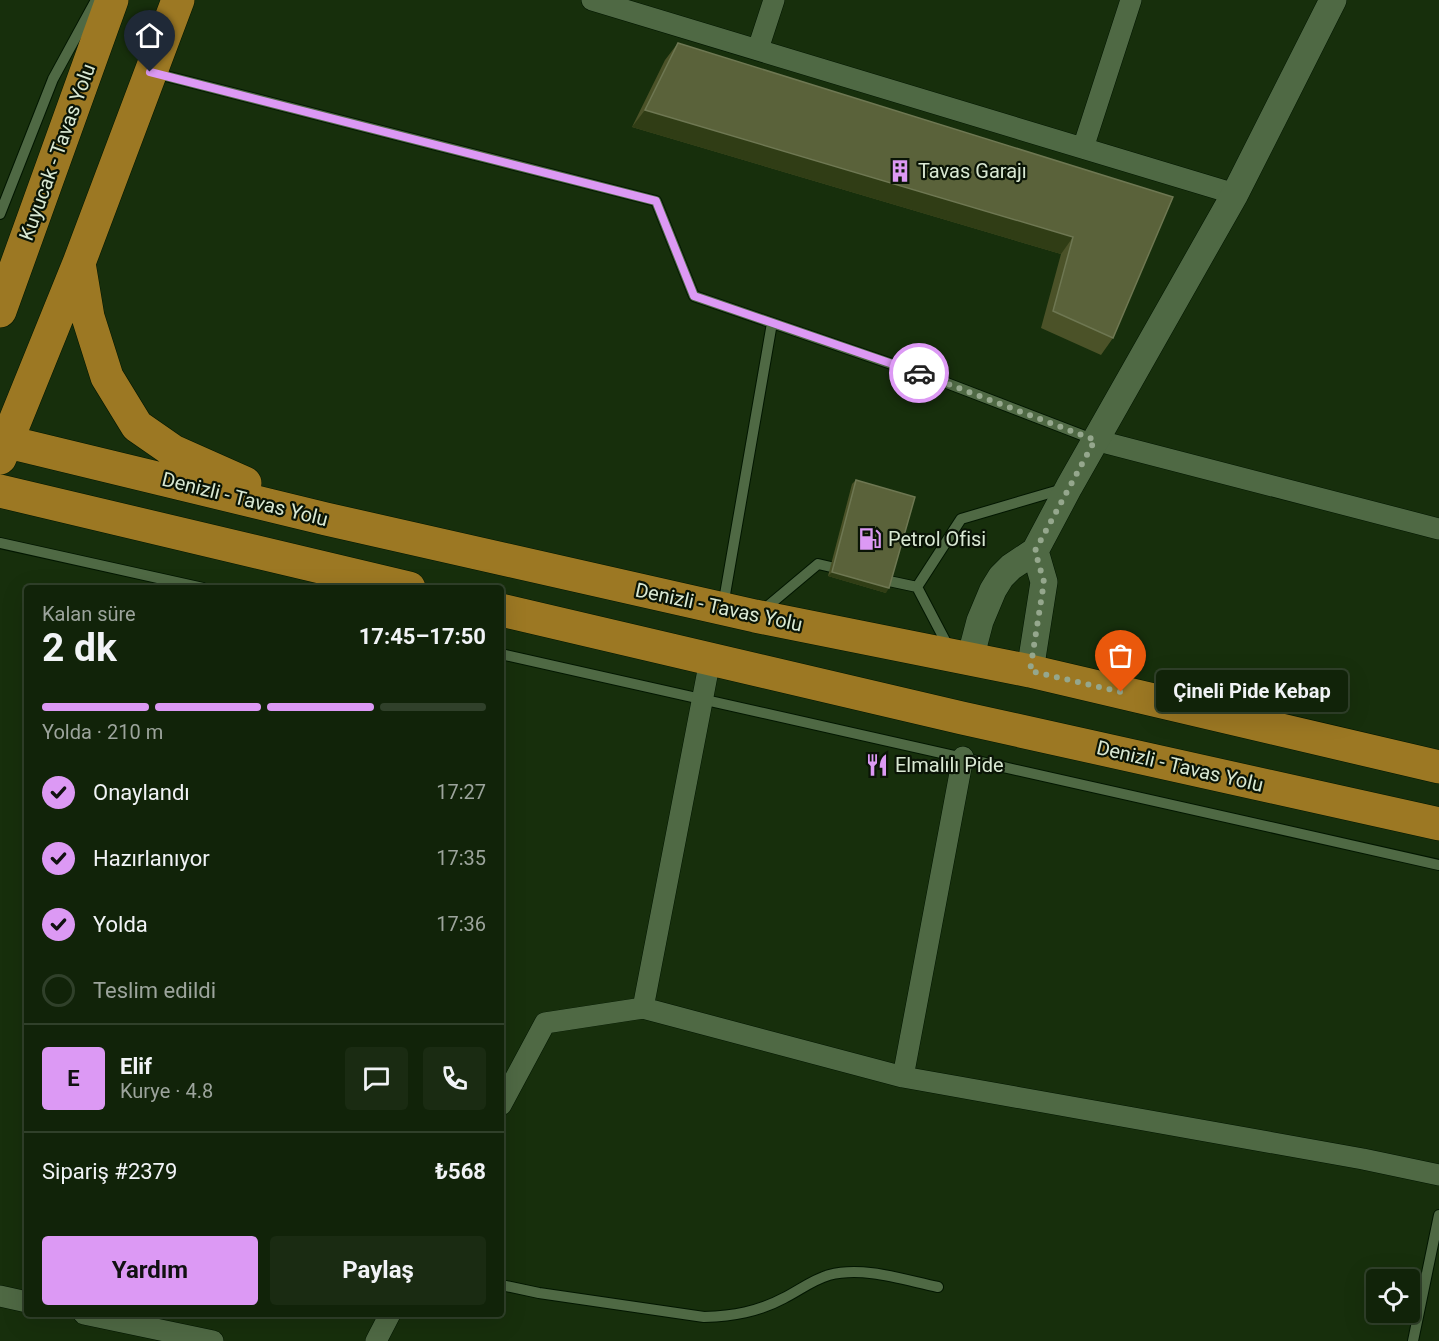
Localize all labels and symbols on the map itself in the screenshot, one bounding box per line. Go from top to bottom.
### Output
pin [124,10,175,72]
street label: Kuyucak - Tavas Yolu [14,60,100,244]
building icon: Tavas Garajı [887,158,913,184]
place label: Tavas Garajı [918,159,1027,183]
courier [889,343,949,403]
street label: Denizli - Tavas Yolu [159,467,331,531]
fuel station icon: Petrol Ofisi [857,526,883,552]
place label: Petrol Ofisi [888,527,986,551]
street label: Denizli - Tavas Yolu [633,578,805,636]
pin [1095,630,1146,692]
callout: Çineli Pide Kebap [1157,671,1349,713]
street label: Denizli - Tavas Yolu [1094,735,1266,797]
restaurant icon: Elmalılı Pide [864,752,890,778]
place label: Elmalılı Pide [895,753,1004,777]

